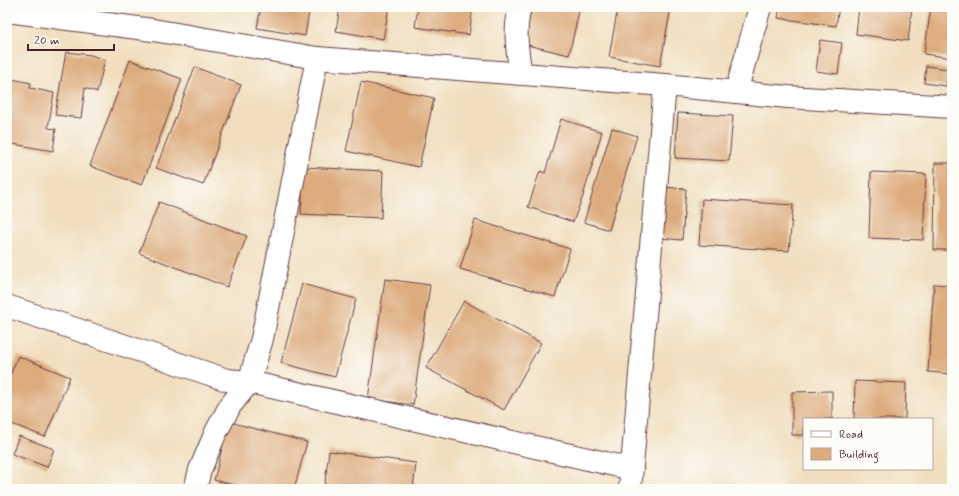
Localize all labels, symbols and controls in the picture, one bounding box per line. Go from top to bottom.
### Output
scale bar [28,26,114,52]
text: 20 m [34,33,60,49]
legend [803,418,933,470]
text: Road [839,427,863,443]
text: Building [839,447,879,464]

